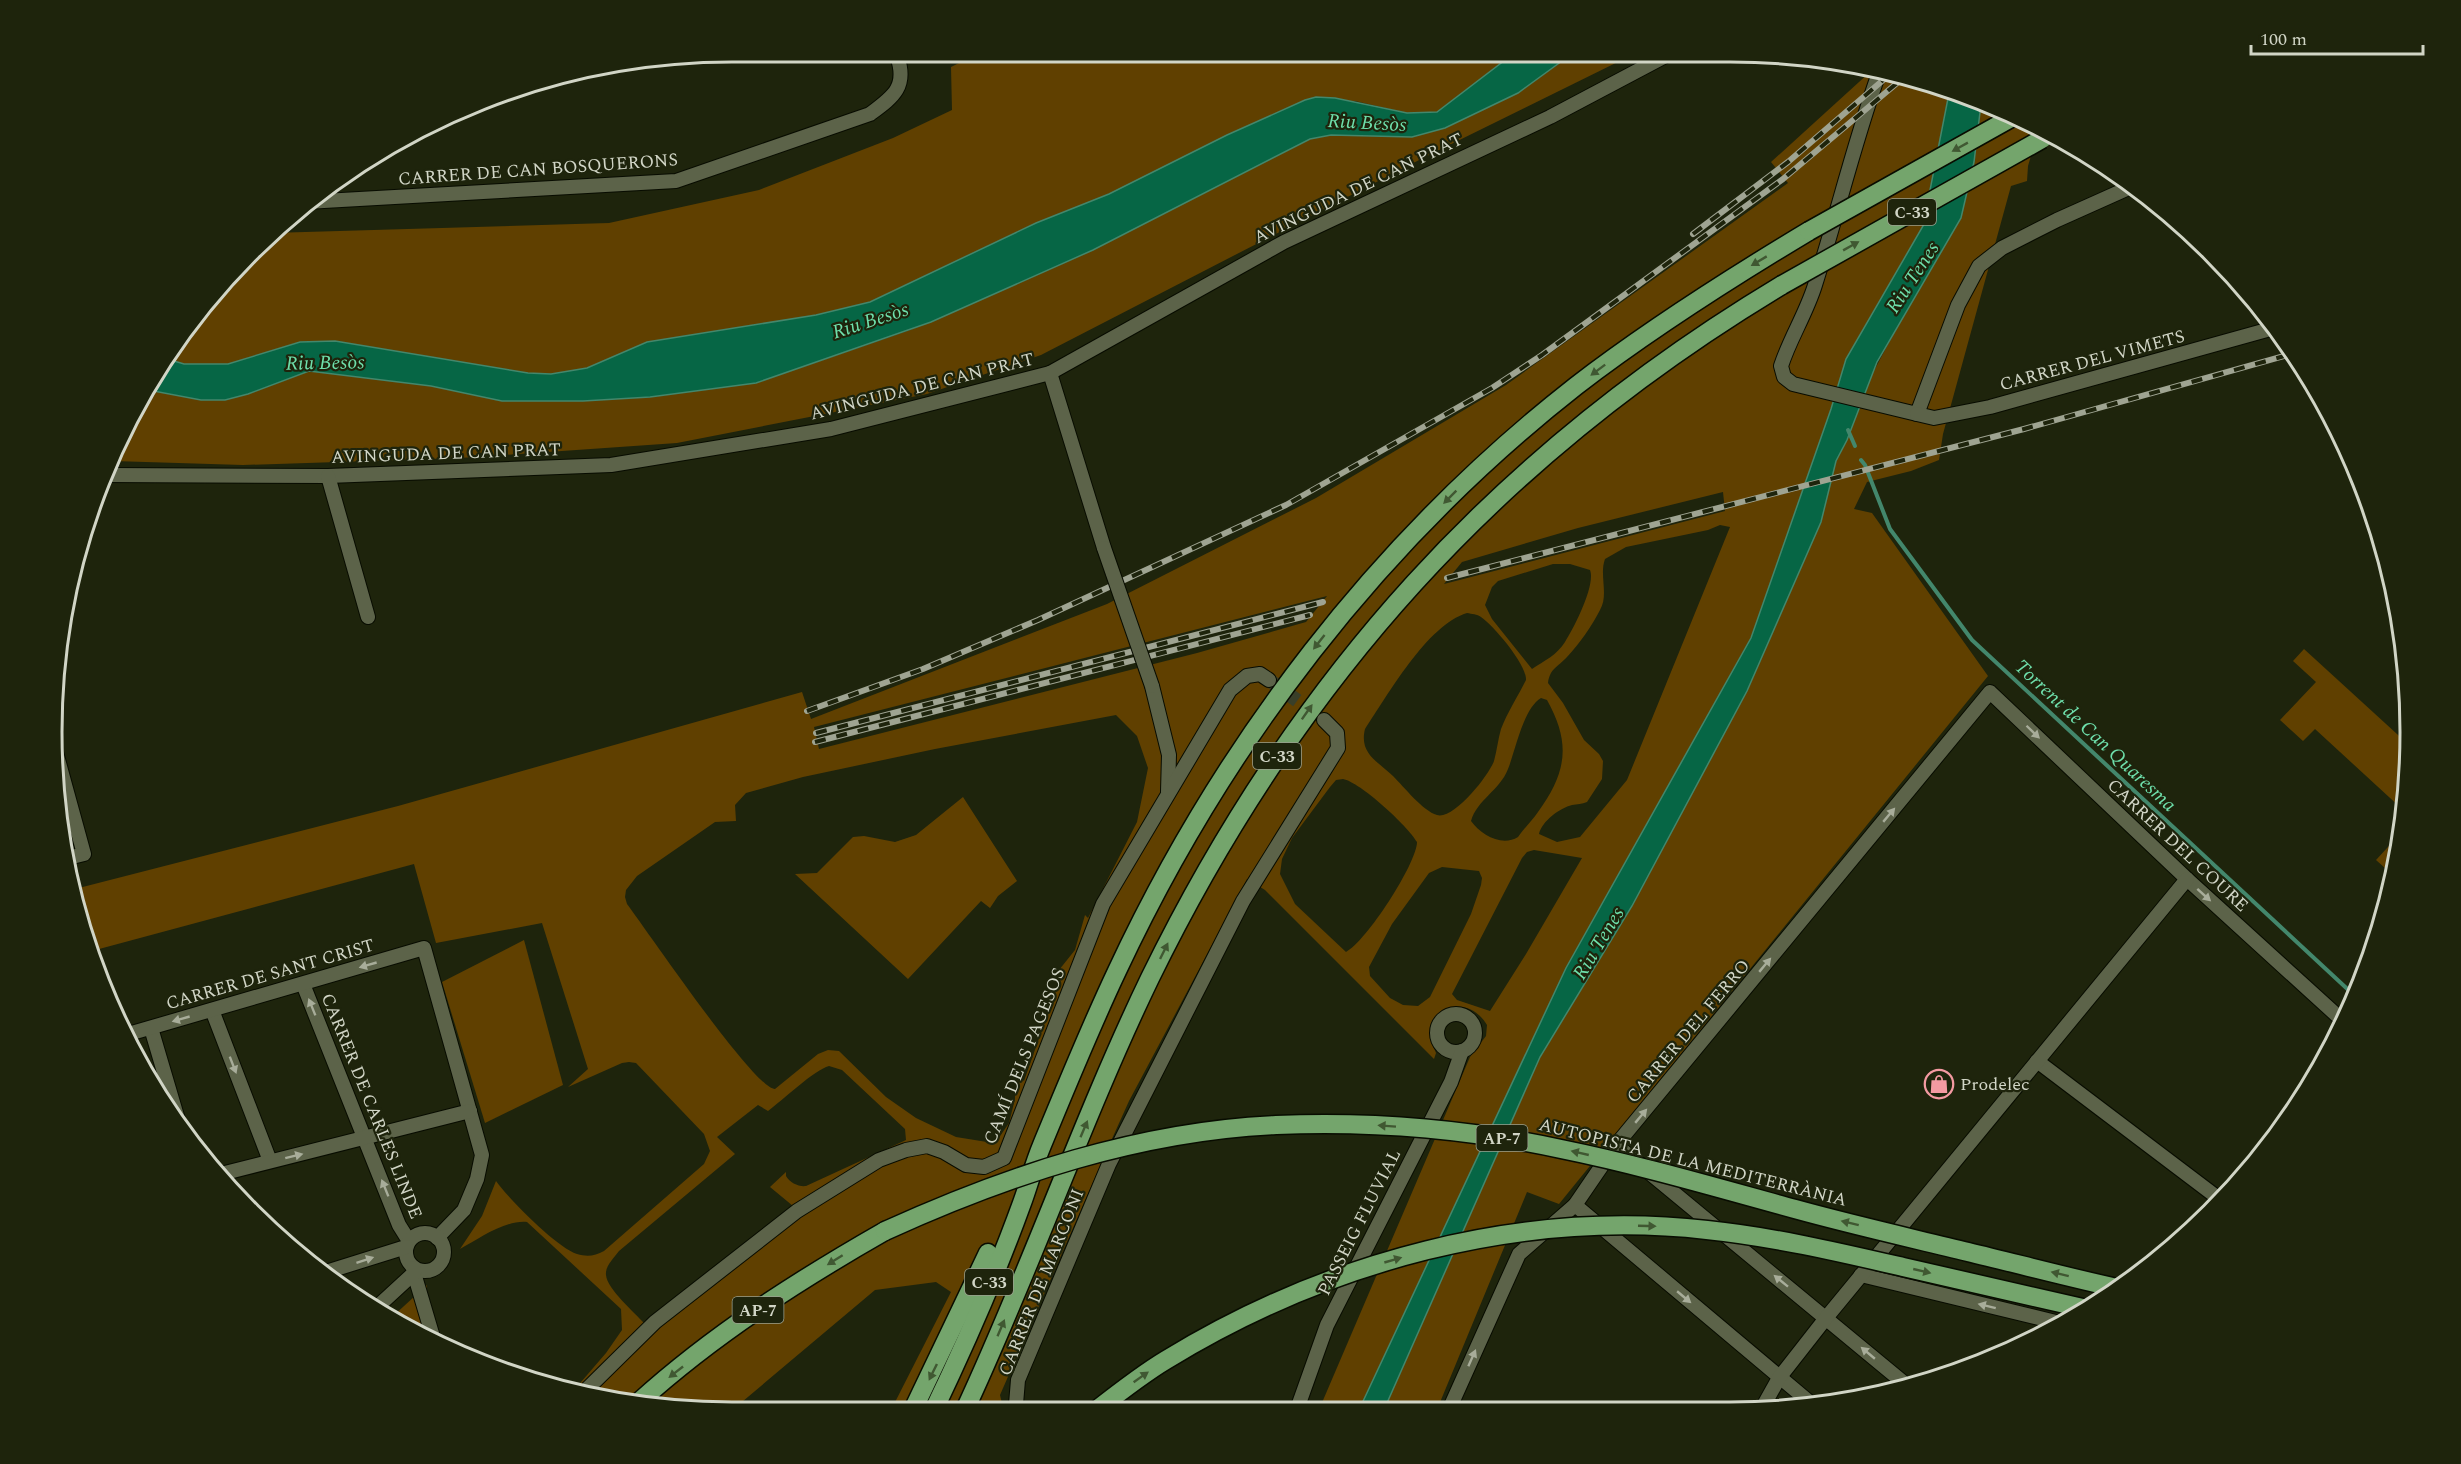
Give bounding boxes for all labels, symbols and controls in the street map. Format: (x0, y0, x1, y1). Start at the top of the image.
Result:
scale bar (2251, 18, 2424, 56)
text: 100 m (2260, 26, 2307, 53)
water label: Riu Besòs (1327, 106, 1407, 140)
street label: AVINGUDA DE CAN PRAT (1249, 126, 1468, 251)
one-way arrow (1952, 142, 1969, 152)
street label: CARRER DE CAN BOSQUERONS (397, 146, 679, 193)
road number: C-33 (1888, 199, 1936, 225)
water label: Riu Tenes (1878, 236, 1947, 319)
one-way arrow (1843, 241, 1860, 251)
one-way arrow (1750, 256, 1767, 266)
water label: Riu Besòs (828, 294, 912, 347)
street label: CARRER DEL VIMETS (1997, 323, 2188, 398)
street label: AVINGUDA DE CAN PRAT (807, 346, 1037, 427)
water label: Riu Besòs (285, 347, 365, 379)
one-way arrow (1590, 364, 1605, 376)
street label: AVINGUDA DE CAN PRAT (331, 436, 561, 471)
one-way arrow (1442, 490, 1457, 504)
one-way arrow (1313, 634, 1326, 650)
water label: Torrent de Can Quaresma (2007, 652, 2183, 819)
one-way arrow (1301, 705, 1313, 720)
one-way arrow (2025, 725, 2040, 739)
road number: C-33 (1253, 743, 1301, 769)
street label: CARRER DEL COURE (2101, 772, 2255, 918)
one-way arrow (1882, 807, 1895, 822)
one-way arrow (2197, 888, 2211, 902)
water label: Riu Tenes (1565, 901, 1632, 986)
street label: CARRER DE SANT CRIST (163, 932, 378, 1017)
one-way arrow (1158, 942, 1168, 960)
street label: CARRER DEL FERRO (1620, 953, 1757, 1109)
one-way arrow (1758, 958, 1771, 973)
one-way arrow (359, 961, 377, 970)
street label: CAMÍ DELS PAGESOS (977, 964, 1072, 1149)
street label: CARRER DE CARLES LINDE (314, 989, 429, 1223)
one-way arrow (307, 998, 316, 1016)
one-way arrow (172, 1015, 190, 1024)
one-way arrow (228, 1056, 238, 1074)
shop icon: Prodelec (1923, 1068, 1955, 1100)
place label: Prodelec (1960, 1071, 2030, 1098)
one-way arrow (1634, 1108, 1647, 1123)
street label: AUTOPISTA DE LA MEDITERRÀNIA (1536, 1111, 1850, 1214)
one-way arrow (1080, 1120, 1089, 1138)
one-way arrow (1378, 1121, 1397, 1130)
road number: AP-7 (1476, 1125, 1528, 1151)
street label: PASSEIG FLUVIAL (1311, 1144, 1408, 1300)
one-way arrow (1570, 1148, 1589, 1157)
one-way arrow (285, 1150, 303, 1160)
one-way arrow (379, 1179, 389, 1197)
street label: CARRER DE MARCONI (992, 1184, 1091, 1380)
one-way arrow (1841, 1217, 1859, 1227)
one-way arrow (1638, 1222, 1657, 1231)
one-way arrow (356, 1255, 374, 1264)
one-way arrow (827, 1255, 843, 1266)
one-way arrow (1384, 1255, 1402, 1264)
one-way arrow (1913, 1267, 1932, 1276)
road number: C-33 (965, 1269, 1013, 1295)
one-way arrow (2051, 1269, 2069, 1279)
one-way arrow (1773, 1274, 1789, 1287)
one-way arrow (1676, 1291, 1692, 1304)
road number: AP-7 (732, 1297, 783, 1323)
one-way arrow (1978, 1301, 1996, 1311)
one-way arrow (996, 1319, 1006, 1337)
one-way arrow (1860, 1346, 1876, 1359)
one-way arrow (1467, 1349, 1477, 1367)
one-way arrow (928, 1364, 937, 1381)
one-way arrow (668, 1366, 683, 1378)
one-way arrow (1132, 1371, 1148, 1383)

